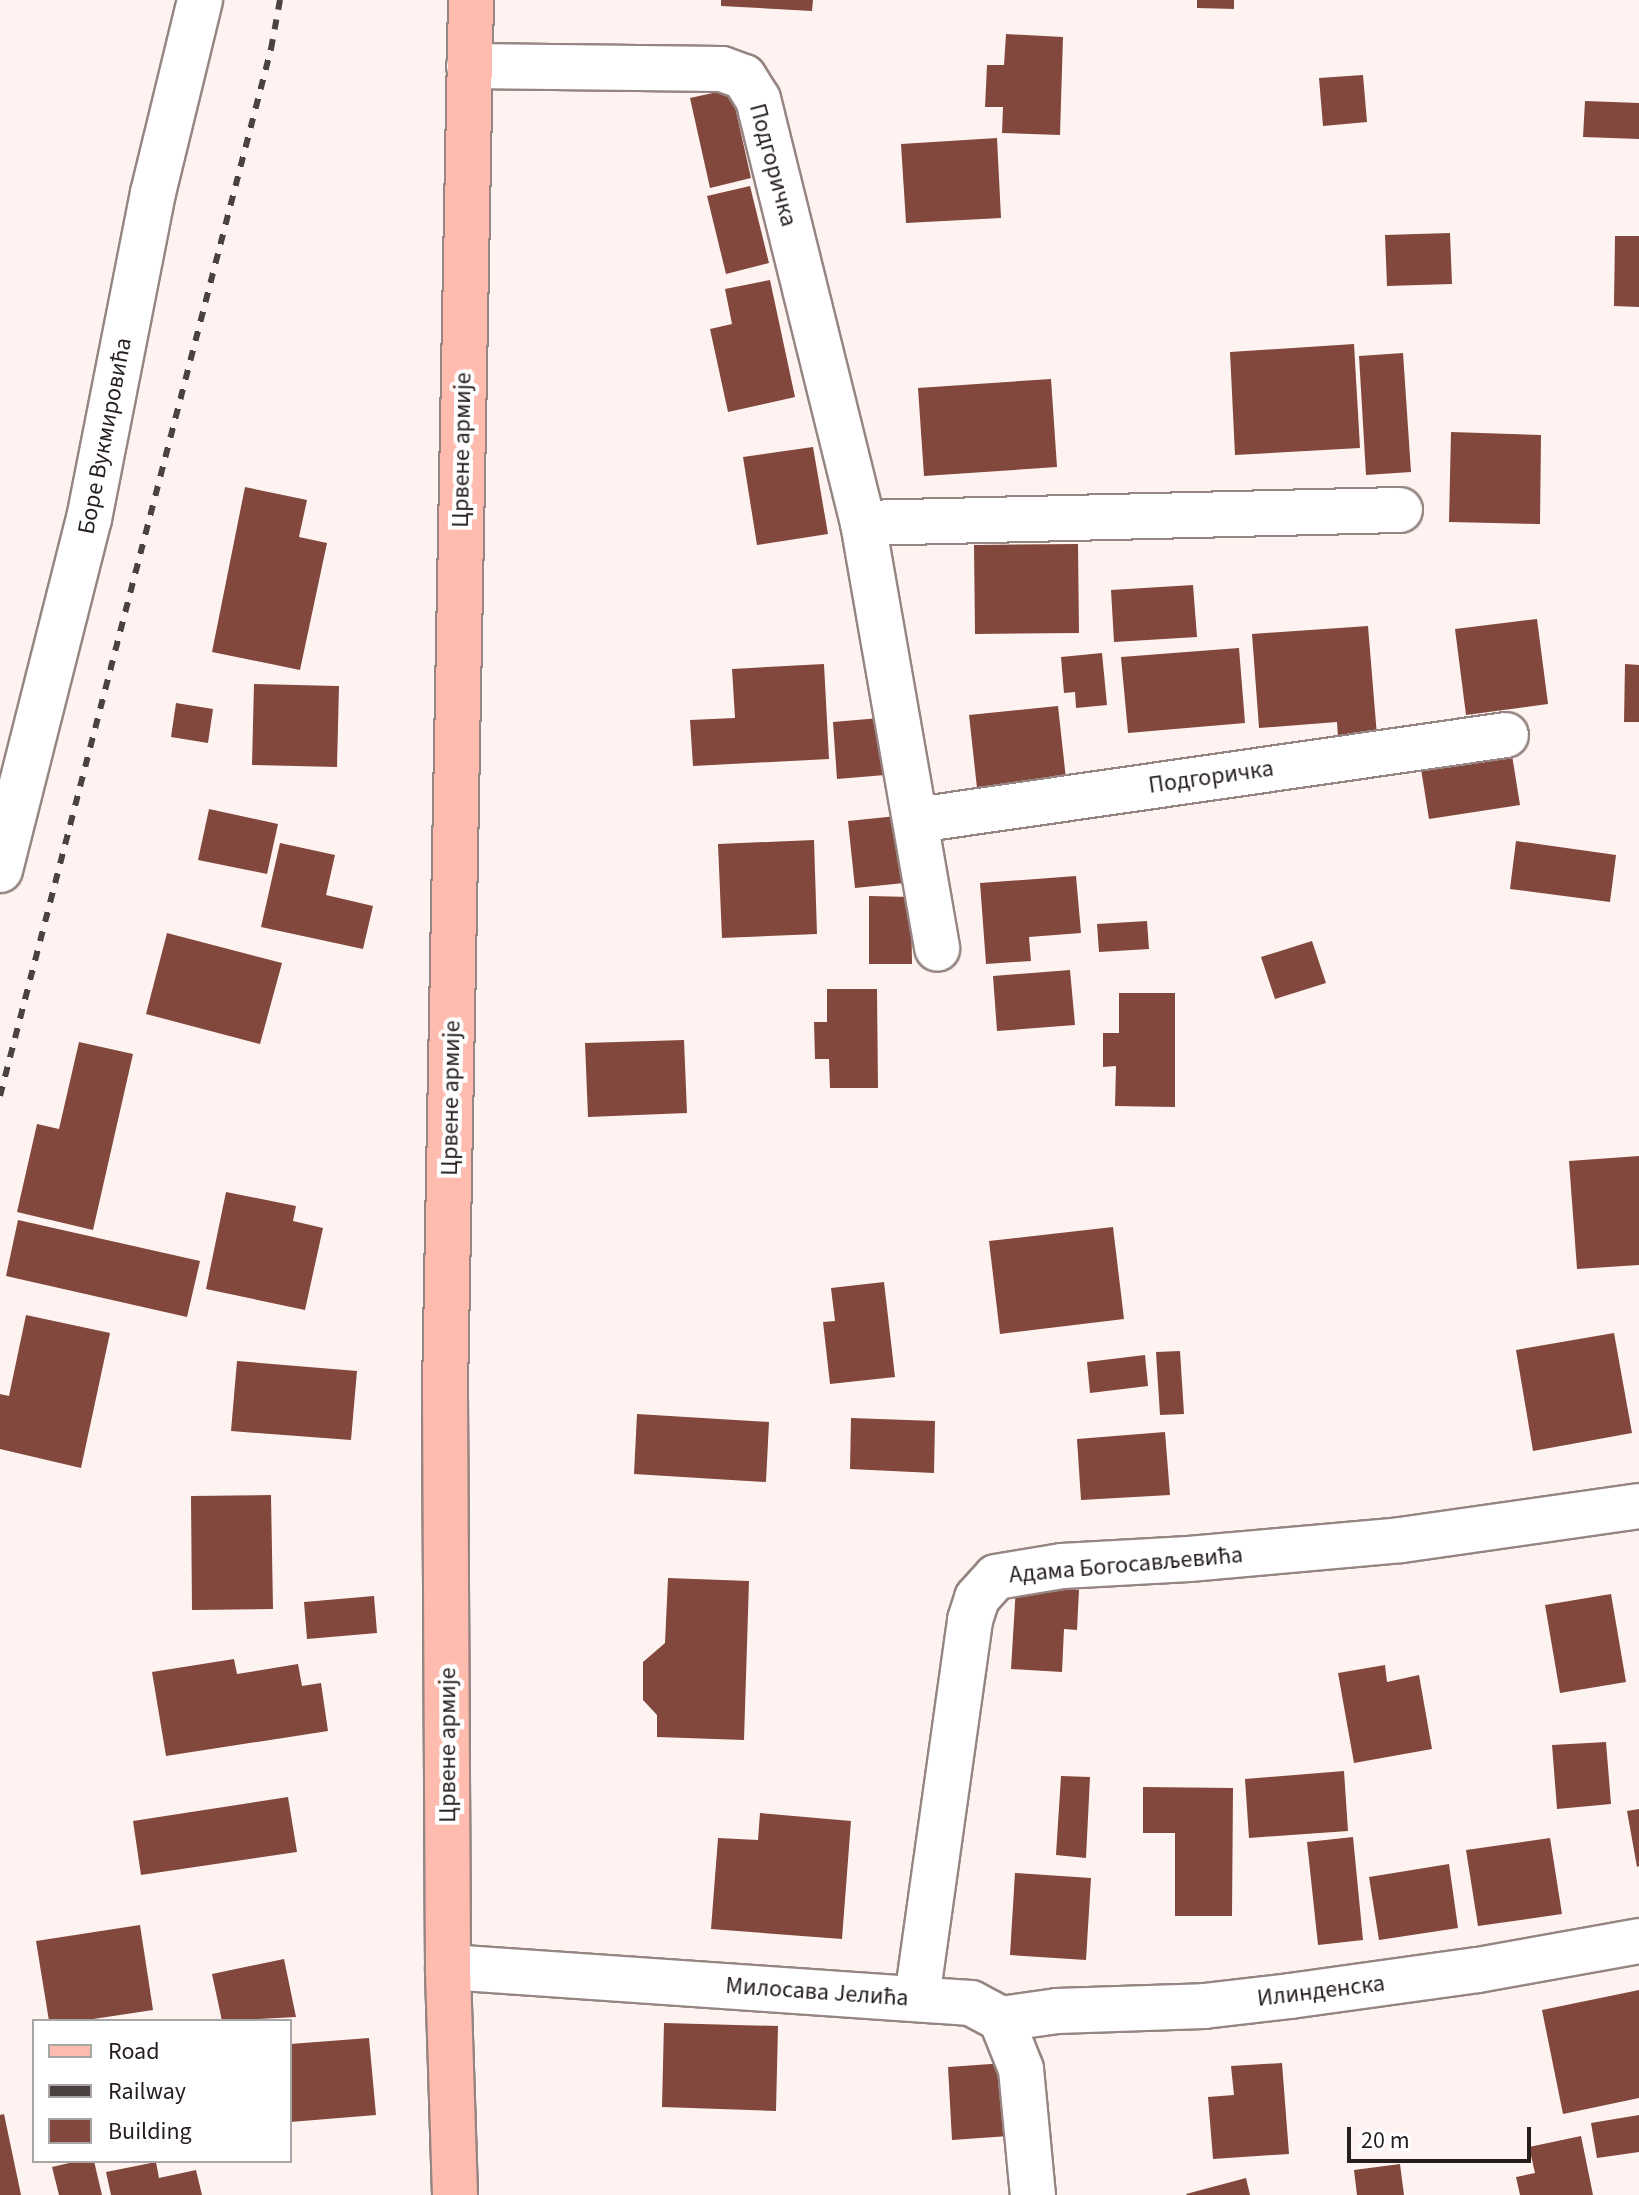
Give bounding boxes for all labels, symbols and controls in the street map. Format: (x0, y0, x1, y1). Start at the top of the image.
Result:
street label: Подгоричка (743, 100, 803, 230)
street label: Боре Вукмировића (72, 335, 138, 537)
street label: Црвене армије (446, 372, 478, 528)
street label: Подгоричка (1147, 754, 1275, 800)
street label: Црвене армије (435, 1020, 467, 1176)
street label: Адама Богосављевића (1008, 1540, 1244, 1590)
street label: Црвене армије (434, 1667, 462, 1823)
street label: Илинденска (1255, 1969, 1387, 2013)
street label: Милосава Јелића (725, 1971, 909, 2013)
legend (32, 2019, 292, 2163)
text: Road (108, 2034, 160, 2069)
text: Railway (108, 2074, 186, 2109)
scale bar (1351, 2111, 1535, 2161)
text: Building (108, 2114, 192, 2149)
text: 20 m (1361, 2123, 1410, 2158)

